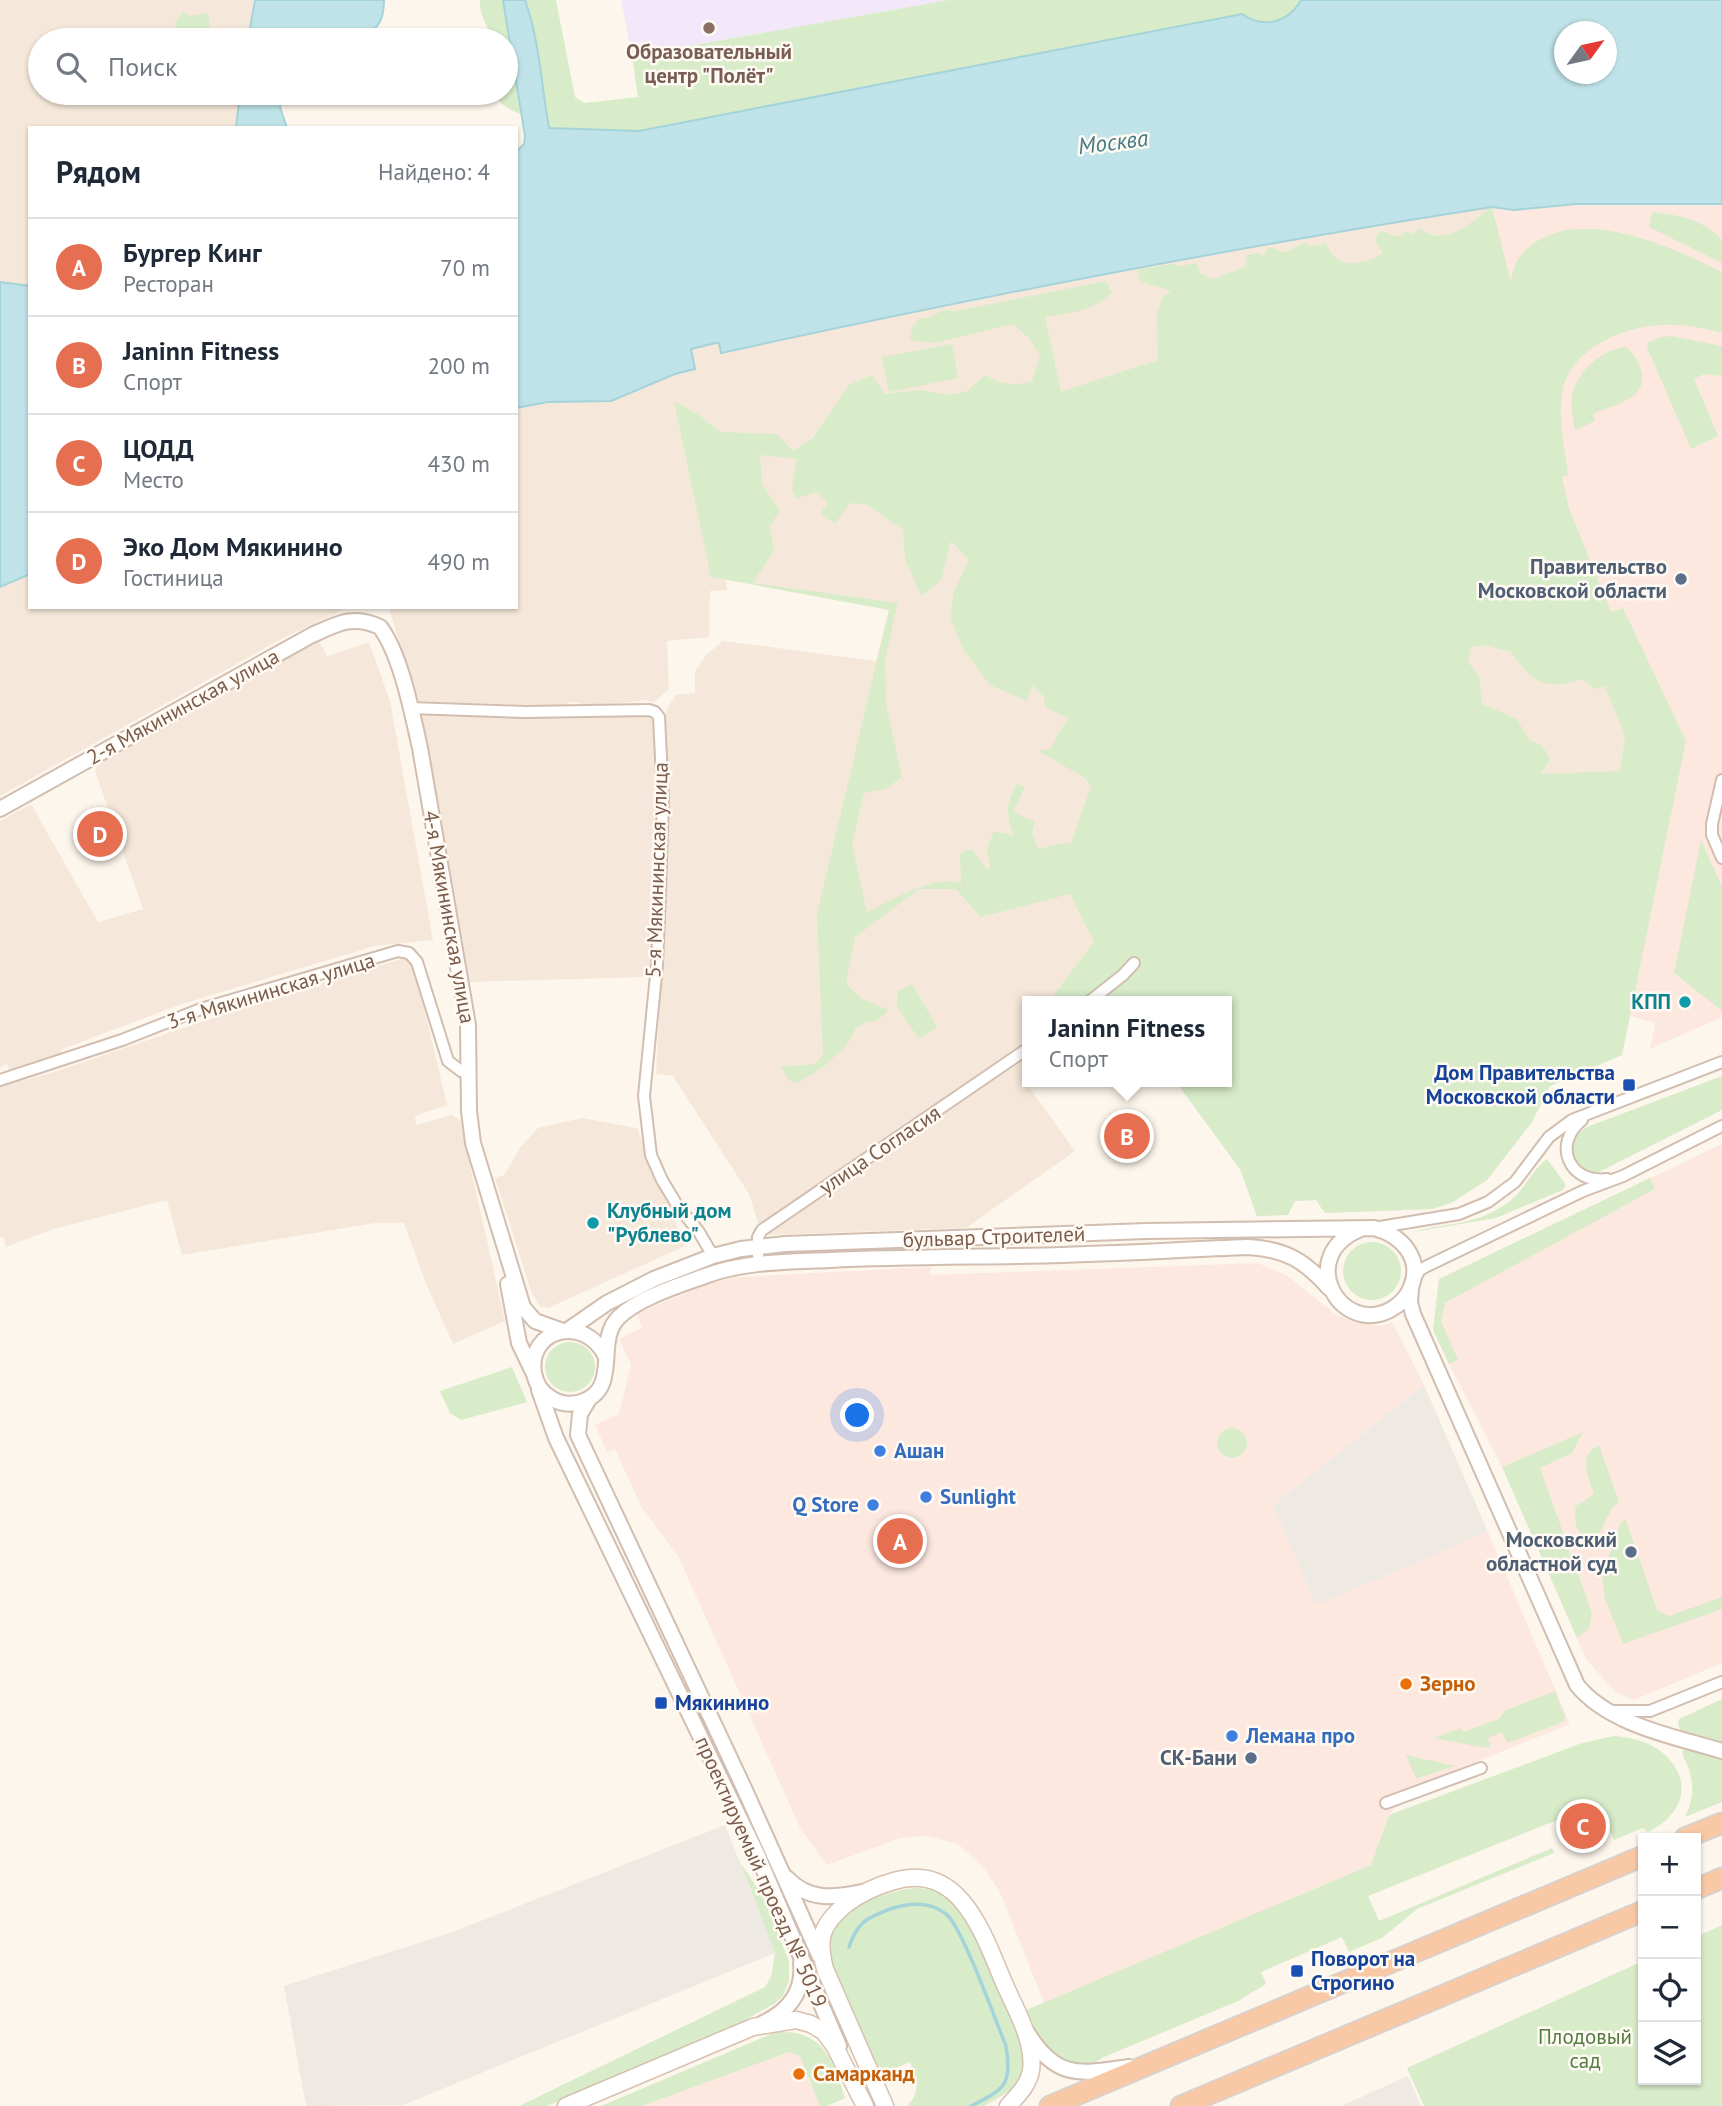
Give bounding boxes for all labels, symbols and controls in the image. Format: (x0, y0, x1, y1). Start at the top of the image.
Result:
marker: Образовательный центр "Полёт" (701, 20, 717, 36)
north arrow (1554, 21, 1617, 84)
search box (28, 28, 518, 105)
place label: Образовательный центр "Полёт" (626, 38, 792, 89)
icon: search (52, 48, 90, 86)
text: Поиск (108, 50, 177, 83)
water label: Москва (1076, 123, 1150, 160)
text: Рядом (56, 152, 141, 191)
text: Найдено: 4 (378, 157, 490, 186)
text: Бургер Кинг (123, 236, 262, 269)
text: A (72, 253, 86, 282)
text: 70 m (440, 253, 490, 282)
text: Ресторан (123, 269, 214, 298)
text: Janinn Fitness (123, 334, 279, 367)
text: B (72, 351, 86, 380)
text: 200 m (428, 351, 490, 380)
text: Спорт (123, 367, 182, 396)
text: ЦОДД (123, 432, 194, 465)
text: C (73, 449, 85, 478)
text: 430 m (428, 449, 490, 478)
text: Место (123, 465, 184, 494)
text: Эко Дом Мякинино (123, 530, 343, 563)
text: D (72, 547, 86, 576)
text: 490 m (428, 547, 490, 576)
place label: Правительство Московской области (1478, 553, 1667, 604)
text: Гостиница (123, 563, 224, 592)
marker: Правительство Московской области (1673, 571, 1689, 587)
street label: 2-я Мякининская улица (82, 642, 284, 771)
street label: 5-я Мякининская улица (639, 762, 674, 978)
pin: D (77, 808, 123, 860)
street label: 4-я Мякининская улица (417, 808, 482, 1026)
street label: 3-я Мякининская улица (164, 946, 378, 1035)
place label: КПП (1631, 988, 1671, 1015)
marker: КПП (1677, 994, 1693, 1010)
popup (1022, 996, 1232, 1087)
text: Janinn Fitness (1049, 1011, 1205, 1044)
text: Спорт (1049, 1044, 1108, 1073)
place label: Дом Правительства Московской области (1426, 1059, 1615, 1110)
marker: Дом Правительства Московской области (1621, 1077, 1637, 1093)
street label: улица Согласия (814, 1099, 946, 1200)
pin: B (1104, 1110, 1150, 1162)
place label: Клубный дом "Рублево" (607, 1197, 731, 1248)
marker: Клубный дом "Рублево" (585, 1215, 601, 1231)
street label: бульвар Строителей (902, 1220, 1086, 1253)
your location (840, 1398, 874, 1432)
place label: Ашан (894, 1437, 944, 1464)
marker: Ашан (872, 1443, 888, 1459)
place label: Sunlight (940, 1483, 1016, 1510)
marker: Sunlight (918, 1489, 934, 1505)
place label: Q Store (792, 1491, 859, 1518)
marker: Q Store (865, 1497, 881, 1513)
pin: A (877, 1515, 923, 1567)
place label: Московский областной суд (1486, 1526, 1617, 1577)
marker: Московский областной суд (1623, 1544, 1639, 1560)
place label: Зерно (1420, 1670, 1476, 1697)
marker: Зерно (1398, 1676, 1414, 1692)
place label: Мякинино (675, 1689, 769, 1716)
marker: Мякинино (653, 1695, 669, 1711)
place label: Лемана про (1245, 1722, 1355, 1749)
marker: Лемана про (1224, 1728, 1240, 1744)
street label: проектируемый проезд № 5019 (689, 1732, 834, 2012)
place label: СК-Бани (1160, 1744, 1237, 1771)
marker: СК-Бани (1243, 1750, 1259, 1766)
pin: C (1560, 1800, 1606, 1852)
map controls (1638, 1833, 1701, 2085)
button: + (1638, 1833, 1701, 1896)
button: − (1638, 1896, 1701, 1959)
place label: Поворот на Строгино (1311, 1945, 1415, 1996)
button: locate (1638, 1959, 1701, 2022)
marker: Поворот на Строгино (1289, 1963, 1305, 1979)
button: layers (1638, 2022, 1701, 2085)
park label: Плодовый сад (1538, 2023, 1632, 2074)
place label: Самарканд (813, 2060, 915, 2087)
marker: Самарканд (791, 2066, 807, 2082)

